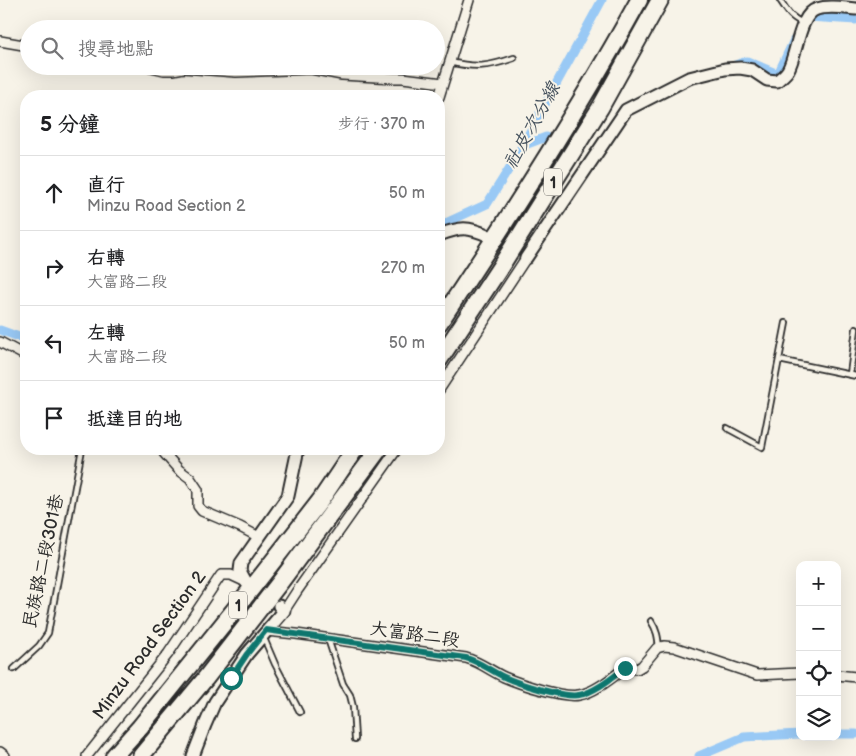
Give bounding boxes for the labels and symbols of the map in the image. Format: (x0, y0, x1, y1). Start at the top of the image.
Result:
water label: 社皮次分線 (499, 78, 566, 173)
road number: 1 (544, 168, 562, 196)
street label: 民族路二段301巷 (19, 492, 68, 630)
street label: Minzu Road Section 2 (89, 567, 210, 724)
road number: 1 (229, 592, 247, 618)
street label: 大富路二段 (369, 618, 461, 651)
route end (614, 657, 637, 680)
route start (220, 667, 243, 690)

